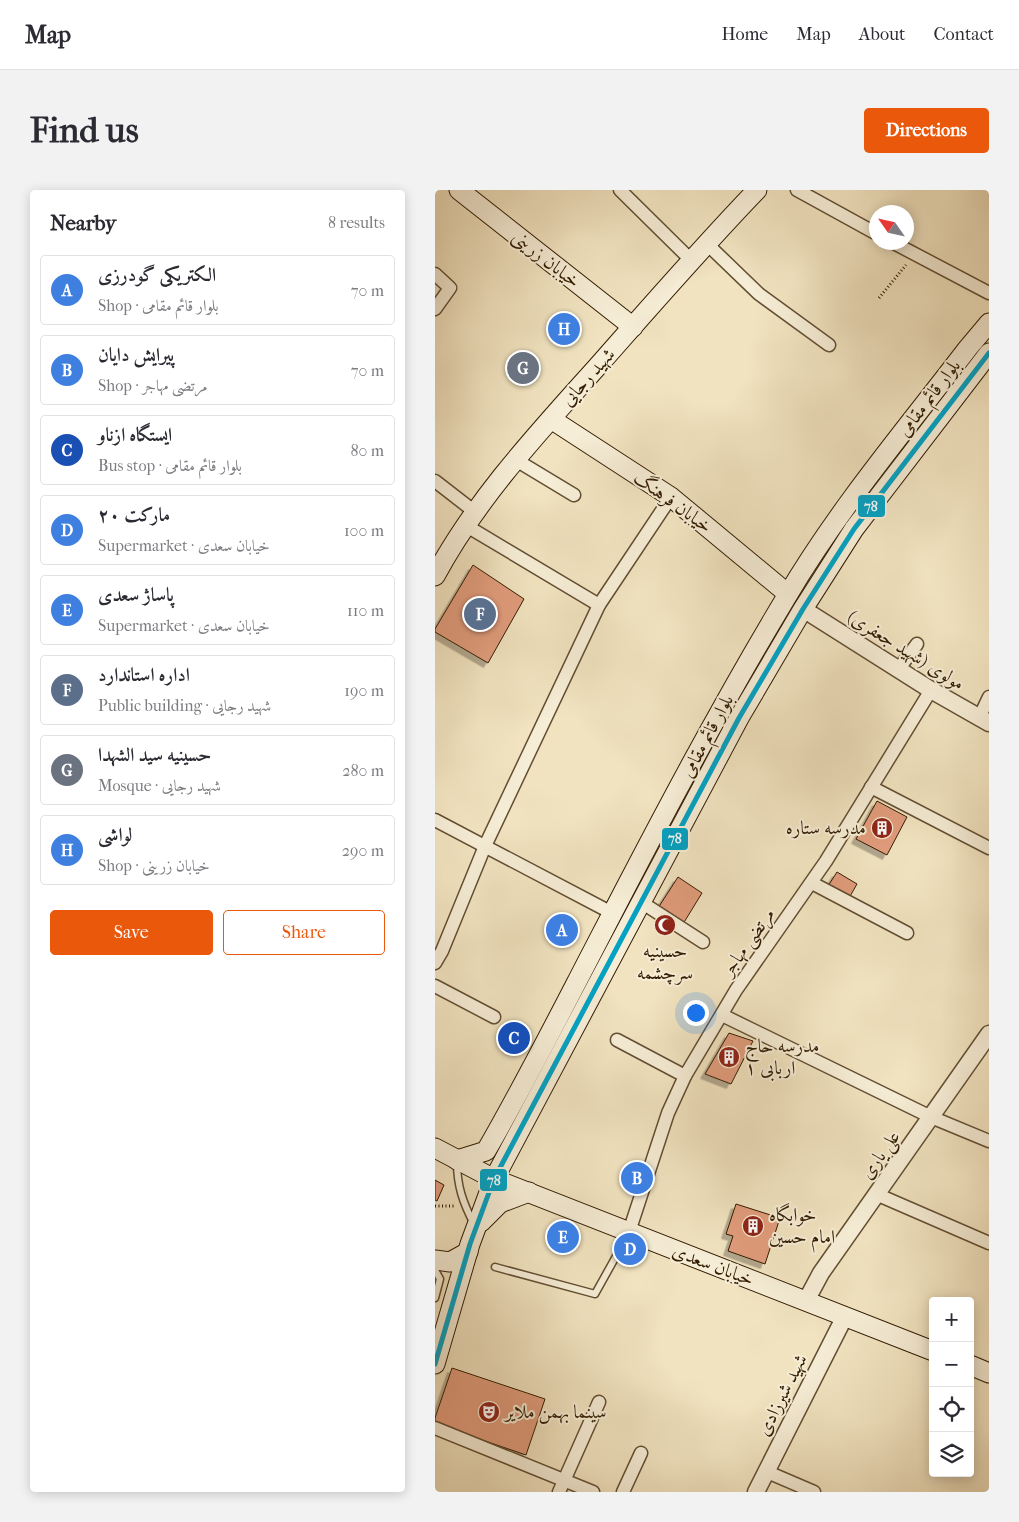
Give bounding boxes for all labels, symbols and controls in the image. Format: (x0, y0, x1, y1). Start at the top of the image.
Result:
text: Map (25, 21, 71, 49)
text: Home (721, 24, 768, 45)
text: Map (796, 24, 831, 45)
text: About (859, 24, 905, 45)
text: Contact (933, 24, 994, 45)
button: Directions (864, 108, 989, 153)
text: Find us (30, 110, 139, 151)
north arrow (869, 205, 914, 250)
text: Nearby (50, 211, 116, 235)
text: 8 results (328, 213, 385, 232)
street label: خیابان زرینی (507, 226, 584, 293)
text: الکتریکی گودرزی (98, 264, 216, 286)
text: A (62, 281, 72, 300)
text: 70 m (351, 281, 384, 300)
text: Shop · بلوار قائم مقامی (98, 296, 219, 315)
pin: H (548, 310, 580, 348)
text: پیرایش دایان (98, 344, 174, 366)
street label: شهید رجایی (556, 344, 621, 412)
pin: G (507, 349, 539, 387)
street label: بلوار قائم مقامی (893, 355, 969, 444)
text: B (62, 361, 72, 380)
text: 70 m (351, 361, 384, 380)
text: Shop · مرتضی مهاجر (98, 376, 208, 395)
text: ایستگاه ازناو (98, 424, 172, 446)
text: C (62, 441, 72, 460)
text: 80 m (350, 441, 384, 460)
text: Bus stop · بلوار قائم مقامی (98, 456, 242, 475)
street label: خیابان فرهنگ (629, 465, 718, 539)
line badge: 78 (857, 494, 886, 518)
text: 78 (863, 498, 878, 515)
text: مارکت ۲۰ (98, 504, 170, 526)
text: D (61, 521, 73, 540)
text: 100 m (344, 521, 384, 540)
text: Supermarket · خیابان سعدی (98, 536, 270, 555)
text: پاساژ سعدی (98, 584, 174, 606)
pin: F (464, 595, 496, 633)
text: E (62, 601, 72, 620)
text: 110 m (347, 601, 384, 620)
street label: مولوی (شهید جعفری) (843, 605, 968, 696)
text: Supermarket · خیابان سعدی (98, 616, 270, 635)
text: اداره استاندارد (98, 664, 190, 686)
text: F (63, 681, 71, 700)
text: 190 m (344, 681, 384, 700)
street label: بلوار قائم مقامی (676, 691, 742, 784)
text: Public building · شهید رجایی (98, 696, 271, 715)
text: حسینیه سید الشهدا (98, 744, 211, 766)
text: G (61, 761, 73, 780)
text: 280 m (342, 761, 384, 780)
text: Mosque · شهید رجایی (98, 776, 221, 795)
building icon: مدرسه ستاره (870, 816, 894, 840)
place label: مدرسه ستاره (786, 817, 866, 839)
text: لواشی (98, 824, 132, 846)
line badge: 78 (661, 827, 689, 851)
text: 78 (667, 830, 682, 847)
text: H (61, 841, 73, 860)
text: 290 m (342, 841, 384, 860)
text: Shop · خیابان زرینی (98, 856, 210, 875)
street label: مرتضی مهاجر (716, 904, 781, 983)
button: Save (50, 910, 213, 955)
button: Share (223, 910, 385, 955)
pin: A (546, 911, 578, 949)
mosque icon: حسینیه سرچشمه (653, 913, 677, 937)
place label: حسینیه سرچشمه (637, 940, 693, 985)
your location (683, 1000, 709, 1026)
pin: C (498, 1019, 530, 1057)
place label: مدرسه حاج اربابی ۱ (745, 1035, 819, 1082)
building icon: مدرسه حاج اربابی ۱ (717, 1045, 741, 1069)
street label: علی یاری (855, 1127, 907, 1185)
pin: B (621, 1159, 653, 1197)
line badge: 78 (479, 1168, 508, 1192)
text: 78 (486, 1172, 501, 1189)
place label: خوابگاه امام حسین (769, 1202, 835, 1253)
building icon: خوابگاه امام حسین (741, 1214, 765, 1238)
pin: E (547, 1218, 579, 1256)
pin: D (614, 1230, 646, 1268)
street label: خیابان سعدی (669, 1239, 757, 1291)
map controls (929, 1297, 974, 1477)
button: + (929, 1297, 974, 1342)
button: − (929, 1342, 974, 1387)
street label: شهید شیرزادی (752, 1350, 813, 1440)
button: locate (929, 1387, 974, 1432)
theatre icon: سینما بهمن ملایر (477, 1400, 501, 1424)
place label: سینما بهمن ملایر (503, 1401, 606, 1425)
button: layers (929, 1432, 974, 1477)

